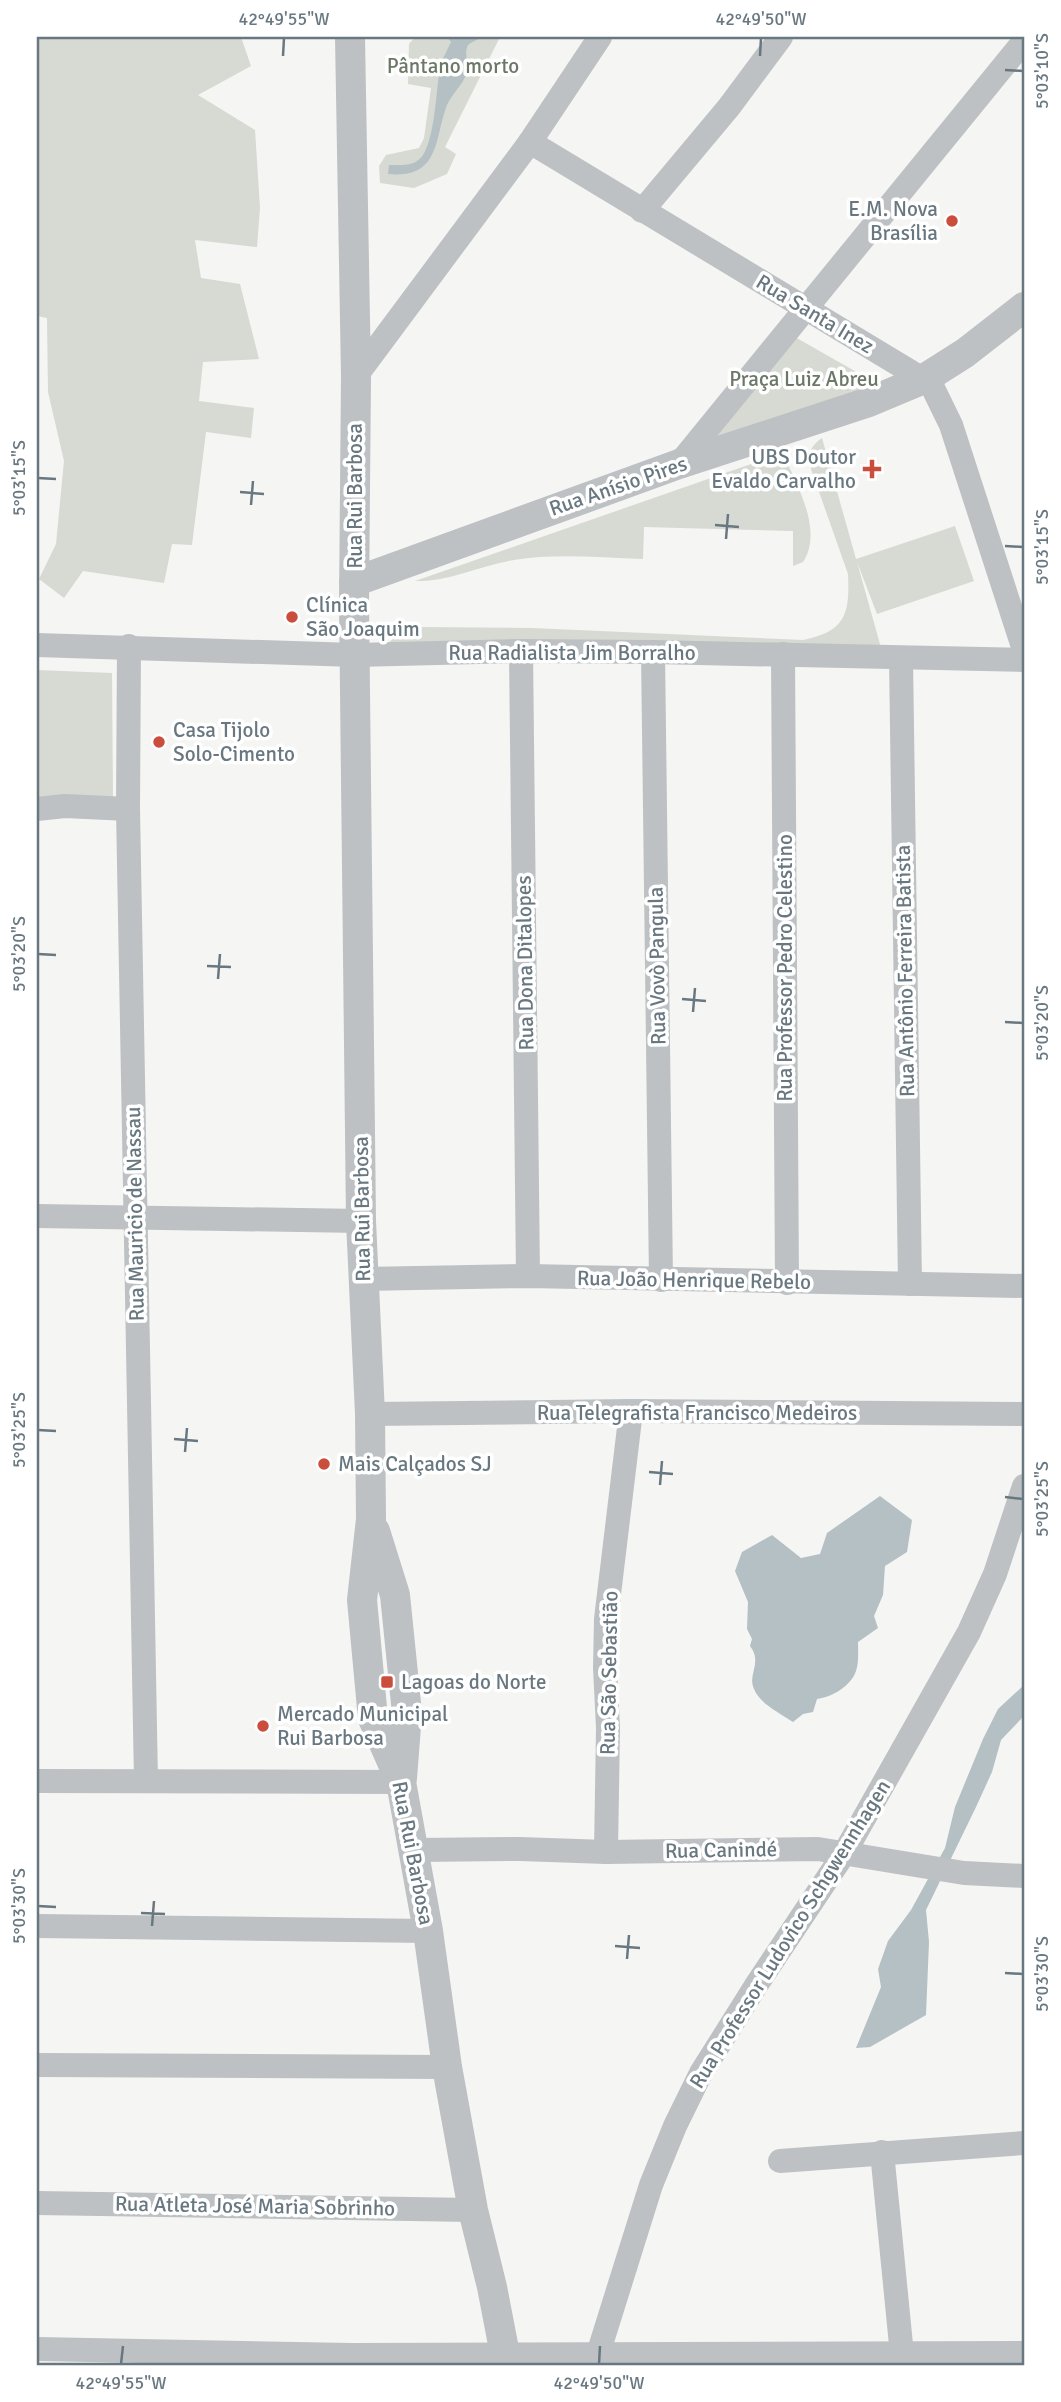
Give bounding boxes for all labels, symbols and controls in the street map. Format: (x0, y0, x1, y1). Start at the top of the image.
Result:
text: 42°49'55"W (239, 8, 329, 30)
text: 42°49'50"W (716, 8, 806, 30)
text: 5°03'10"S (1031, 33, 1053, 109)
park label: Pântano morto (387, 53, 519, 79)
place label: E.M. Nova Brasília (848, 196, 938, 246)
marker: E.M. Nova Brasília (944, 213, 960, 229)
street label: Rua Santa Inez (751, 269, 879, 359)
park label: Praça Luiz Abreu (729, 366, 879, 392)
street label: Rua Rui Barbosa (342, 423, 368, 569)
text: 5°03'15"S (8, 440, 30, 516)
place label: UBS Doutor Evaldo Carvalho (711, 444, 856, 494)
street label: Rua Anísio Pires (546, 450, 690, 522)
marker: UBS Doutor Evaldo Carvalho (862, 459, 882, 479)
text: 5°03'15"S (1031, 509, 1053, 585)
place label: Clínica São Joaquim (306, 592, 420, 642)
marker: Clínica São Joaquim (284, 609, 300, 625)
street label: Rua Radialista Jim Borralho (448, 640, 696, 666)
place label: Casa Tijolo Solo-Cimento (173, 717, 295, 767)
marker: Casa Tijolo Solo-Cimento (151, 734, 167, 750)
street label: Rua Professor Pedro Celestino (772, 834, 798, 1102)
street label: Rua Antônio Ferreira Batista (890, 845, 920, 1097)
street label: Rua Dona Ditalopes (510, 875, 540, 1051)
street label: Rua Vovò Pangula (643, 887, 671, 1045)
text: 5°03'20"S (8, 916, 30, 992)
text: 5°03'20"S (1031, 985, 1053, 1061)
street label: Rua Mauricio de Nassau (120, 1106, 150, 1322)
street label: Rua Rui Barbosa (348, 1136, 376, 1282)
street label: Rua João Henrique Rebelo (577, 1265, 811, 1295)
text: 5°03'25"S (8, 1392, 30, 1468)
street label: Rua Telegrafista Francisco Medeiros (537, 1400, 857, 1426)
place label: Mais Calçados SJ (338, 1451, 492, 1477)
marker: Mais Calçados SJ (316, 1456, 332, 1472)
text: 5°03'25"S (1031, 1461, 1053, 1537)
street label: Rua São Sebastião (595, 1591, 623, 1755)
place label: Lagoas do Norte (401, 1669, 546, 1695)
marker: Lagoas do Norte (379, 1674, 395, 1690)
place label: Mercado Municipal Rui Barbosa (277, 1701, 448, 1751)
marker: Mercado Municipal Rui Barbosa (255, 1718, 271, 1734)
street label: Rua Professor Ludovico Schgwennhagen (684, 1775, 896, 2093)
street label: Rua Rui Barbosa (386, 1779, 440, 1927)
street label: Rua Canindé (665, 1836, 777, 1864)
text: 5°03'30"S (8, 1868, 30, 1944)
text: 5°03'30"S (1031, 1936, 1053, 2012)
street label: Rua Atleta José Maria Sobrinho (115, 2191, 395, 2221)
text: 42°49'55"W (76, 2372, 166, 2394)
text: 42°49'50"W (554, 2372, 644, 2394)

